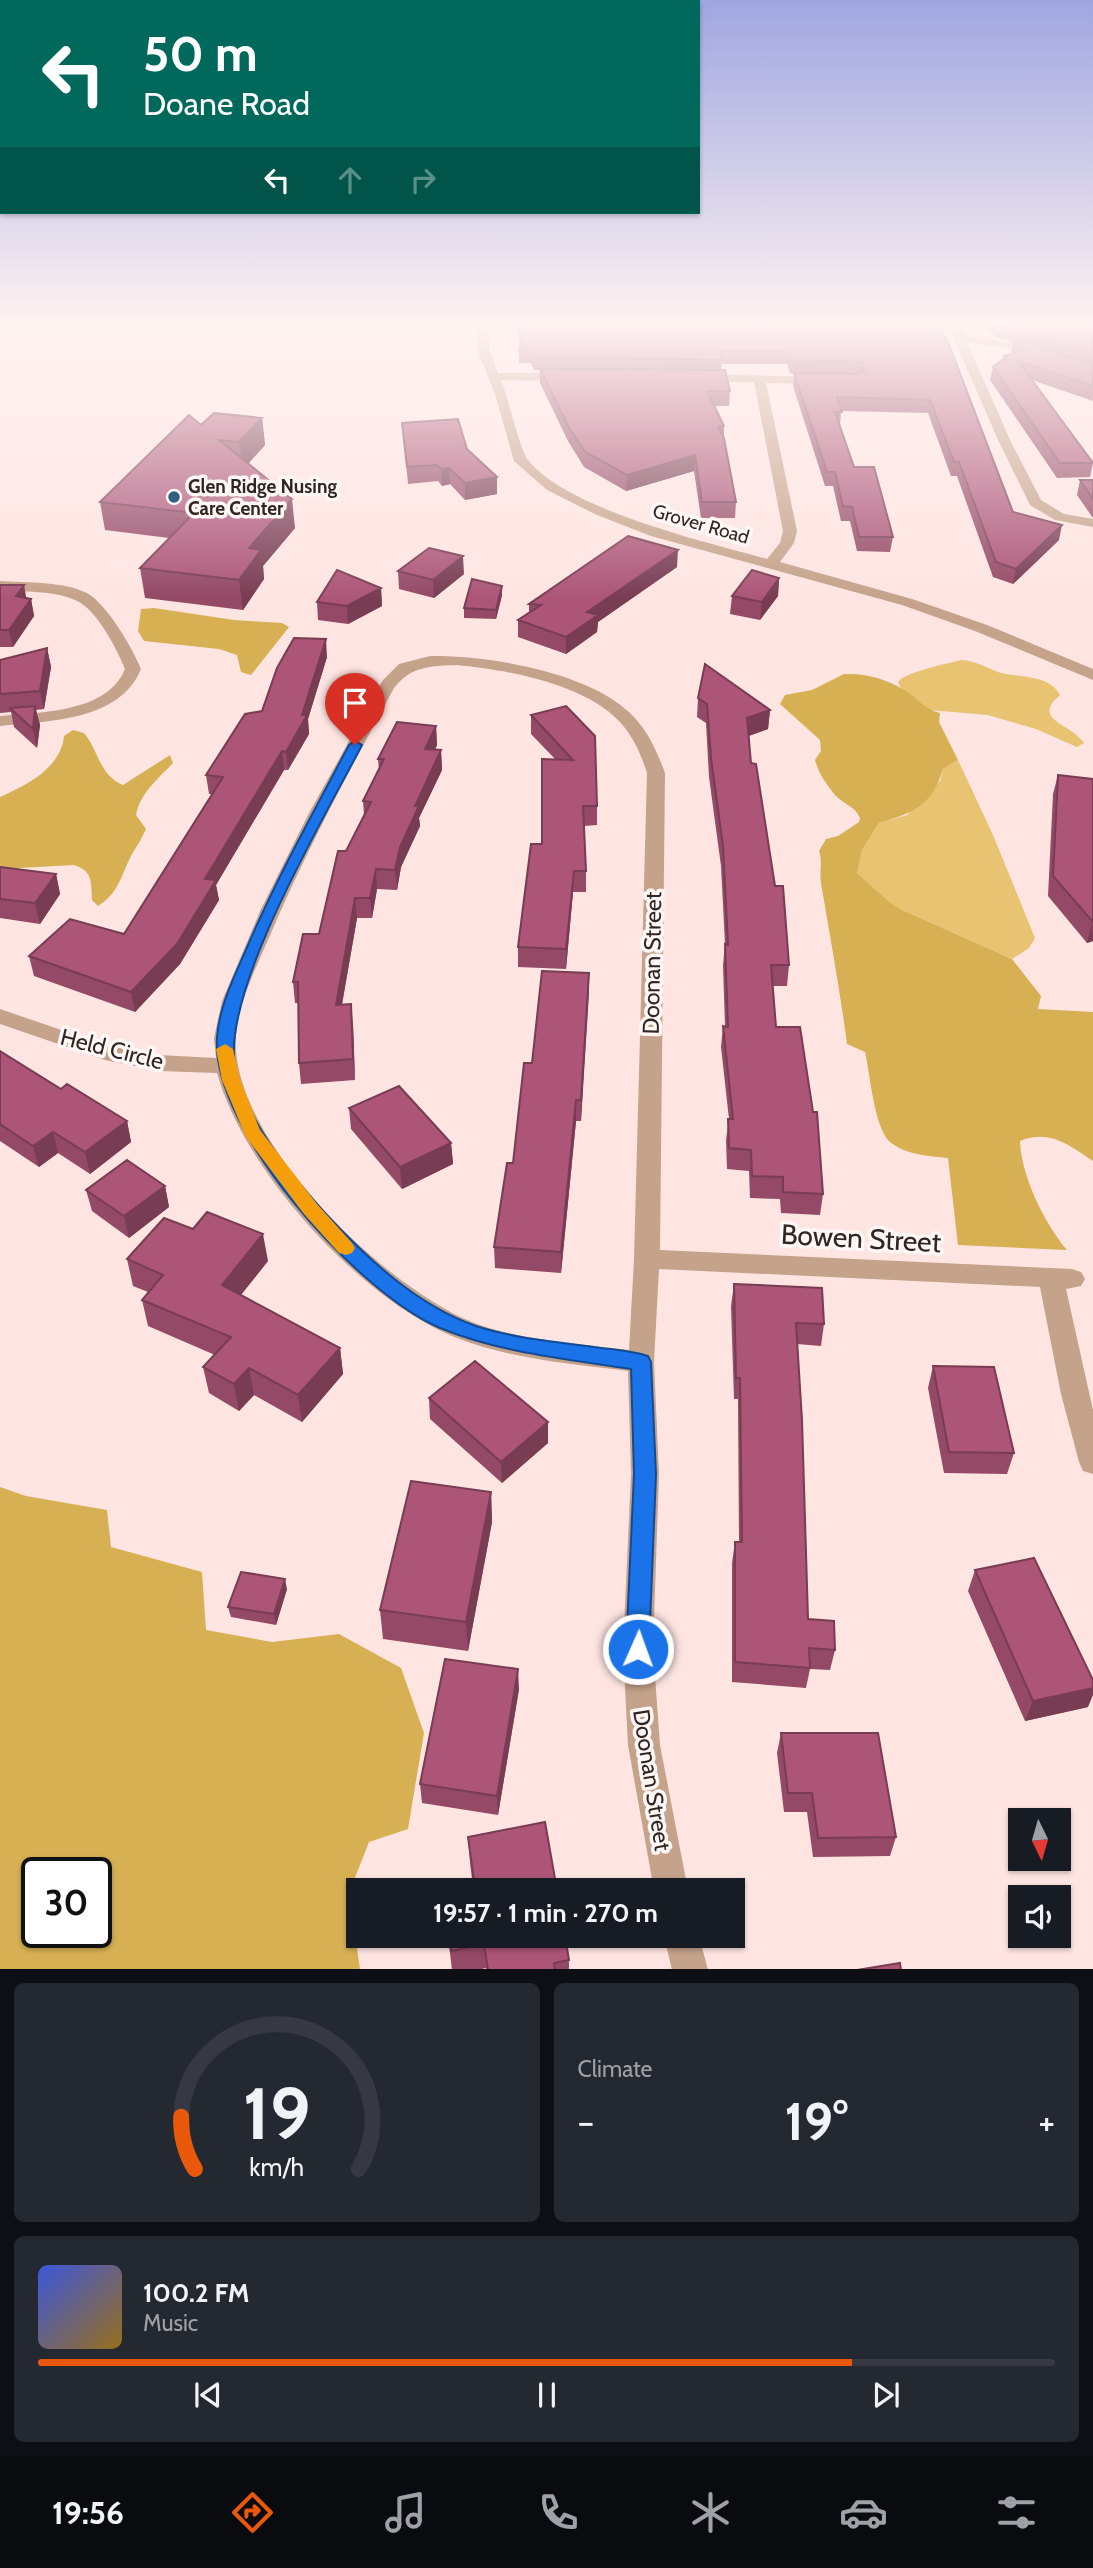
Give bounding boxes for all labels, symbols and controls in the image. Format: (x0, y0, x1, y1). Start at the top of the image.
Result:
text: 50 m (143, 24, 258, 83)
icon: left (28, 28, 119, 119)
text: Doane Road (143, 84, 310, 123)
icon: left (258, 161, 296, 199)
icon: ahead (331, 161, 369, 199)
icon: right (404, 161, 442, 199)
place label: Glen Ridge Nusing Care Center (188, 475, 337, 520)
marker: Glen Ridge Nusing Care Center (166, 489, 182, 505)
street label: Grover Road (650, 499, 752, 549)
pin (325, 673, 385, 745)
icon: arrive (336, 684, 374, 722)
street label: Doonan Street (637, 891, 667, 1035)
street label: Held Circle (58, 1023, 167, 1075)
street label: Bowen Street (780, 1217, 942, 1259)
position arrow (601, 1612, 675, 1686)
street label: Doonan Street (627, 1707, 677, 1853)
north arrow (1008, 1808, 1071, 1871)
map controls (1008, 1808, 1071, 1948)
speed limit sign: 30 (21, 1857, 112, 1948)
button: sound (1008, 1885, 1071, 1948)
text: 19:57 · 1 min · 270 m (433, 1897, 658, 1929)
text: Climate (578, 2055, 652, 2083)
text: 19 (243, 2069, 311, 2157)
text: 19° (785, 2090, 848, 2153)
text: − (578, 2098, 594, 2145)
text: + (1038, 2098, 1055, 2145)
text: km/h (249, 2151, 304, 2181)
text: 100.2 FM (143, 2277, 249, 2309)
text: Music (143, 2309, 198, 2337)
icon: previous (189, 2376, 227, 2414)
icon: pause (528, 2376, 566, 2414)
icon: next (867, 2376, 905, 2414)
icon: directions (228, 2488, 277, 2537)
icon: music (381, 2488, 430, 2537)
icon: phone (534, 2488, 583, 2537)
icon: climate (686, 2488, 735, 2537)
icon: car (839, 2488, 888, 2537)
icon: filters (992, 2488, 1041, 2537)
text: 19:56 (52, 2493, 124, 2532)

